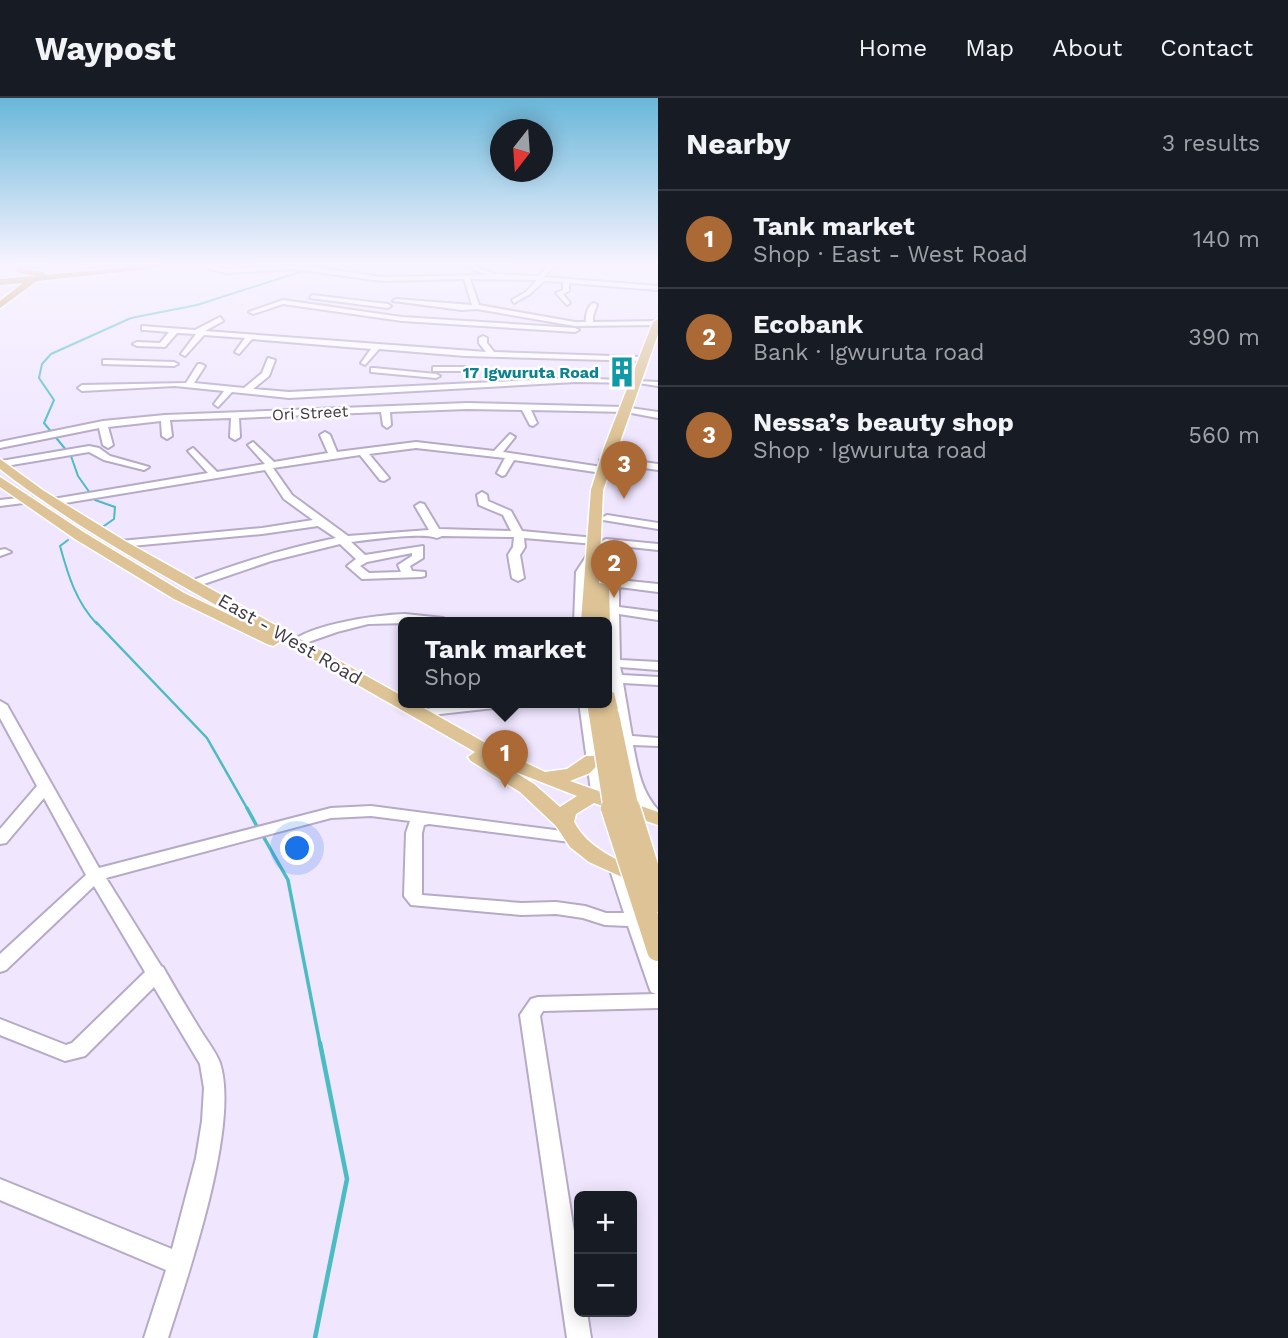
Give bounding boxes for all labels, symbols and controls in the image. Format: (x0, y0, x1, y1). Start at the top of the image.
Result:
text: Waypost (35, 29, 176, 68)
text: Home (859, 34, 927, 62)
text: Map (965, 34, 1014, 62)
text: About (1052, 34, 1122, 62)
text: Contact (1160, 34, 1253, 62)
north arrow (490, 119, 553, 182)
text: Nearby (686, 126, 791, 161)
text: 3 results (1162, 130, 1260, 157)
text: Tank market (753, 211, 915, 241)
text: 1 (704, 226, 714, 253)
text: 140 m (1193, 226, 1260, 253)
text: Shop · East - West Road (753, 241, 1028, 268)
text: Ecobank (753, 309, 863, 339)
text: 2 (702, 324, 716, 351)
text: 390 m (1188, 324, 1260, 351)
text: Bank · Igwuruta road (753, 339, 984, 366)
building icon: 17 Igwuruta Road (605, 355, 639, 389)
place label: 17 Igwuruta Road (463, 363, 599, 382)
street label: Ori Street (271, 402, 349, 424)
text: Nessa’s beauty shop (753, 407, 1014, 437)
text: 3 (702, 422, 716, 449)
text: 560 m (1189, 422, 1260, 449)
text: Shop · Igwuruta road (753, 437, 987, 464)
pin: 3 (601, 441, 647, 499)
pin: 2 (591, 540, 637, 598)
street label: East - West Road (214, 588, 366, 690)
popup (398, 617, 612, 708)
text: Tank market (424, 634, 586, 664)
text: Shop (424, 664, 481, 691)
pin: 1 (482, 730, 528, 788)
your location (280, 831, 314, 865)
map controls (574, 1191, 637, 1317)
button: + (574, 1191, 637, 1254)
button: − (574, 1254, 637, 1317)

